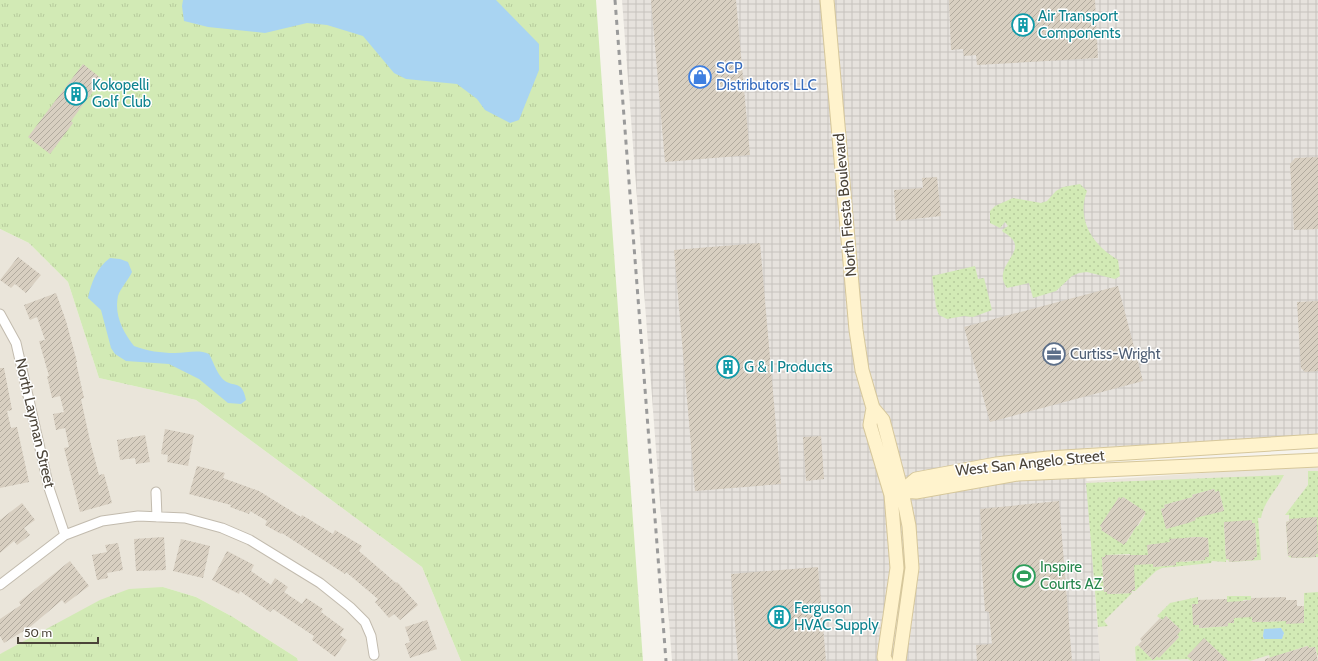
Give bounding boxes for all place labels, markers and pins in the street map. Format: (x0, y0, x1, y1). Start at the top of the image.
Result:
place label: Air Transport Components (1038, 7, 1121, 42)
building icon: Air Transport Components (1010, 12, 1036, 38)
place label: SCP Distributors LLC (716, 59, 817, 94)
shop icon: SCP Distributors LLC (687, 64, 713, 90)
place label: Kokopelli Golf Club (92, 76, 151, 111)
building icon: Kokopelli Golf Club (63, 81, 89, 107)
office icon: Curtiss-Wright (1041, 341, 1067, 367)
place label: Curtiss-Wright (1070, 345, 1161, 363)
building icon: G & I Products (715, 354, 741, 380)
place label: G & I Products (744, 358, 833, 376)
place label: Inspire Courts AZ (1040, 558, 1103, 593)
sports icon: Inspire Courts AZ (1011, 563, 1037, 589)
place label: Ferguson HVAC Supply (794, 599, 879, 634)
building icon: Ferguson HVAC Supply (766, 604, 792, 630)

